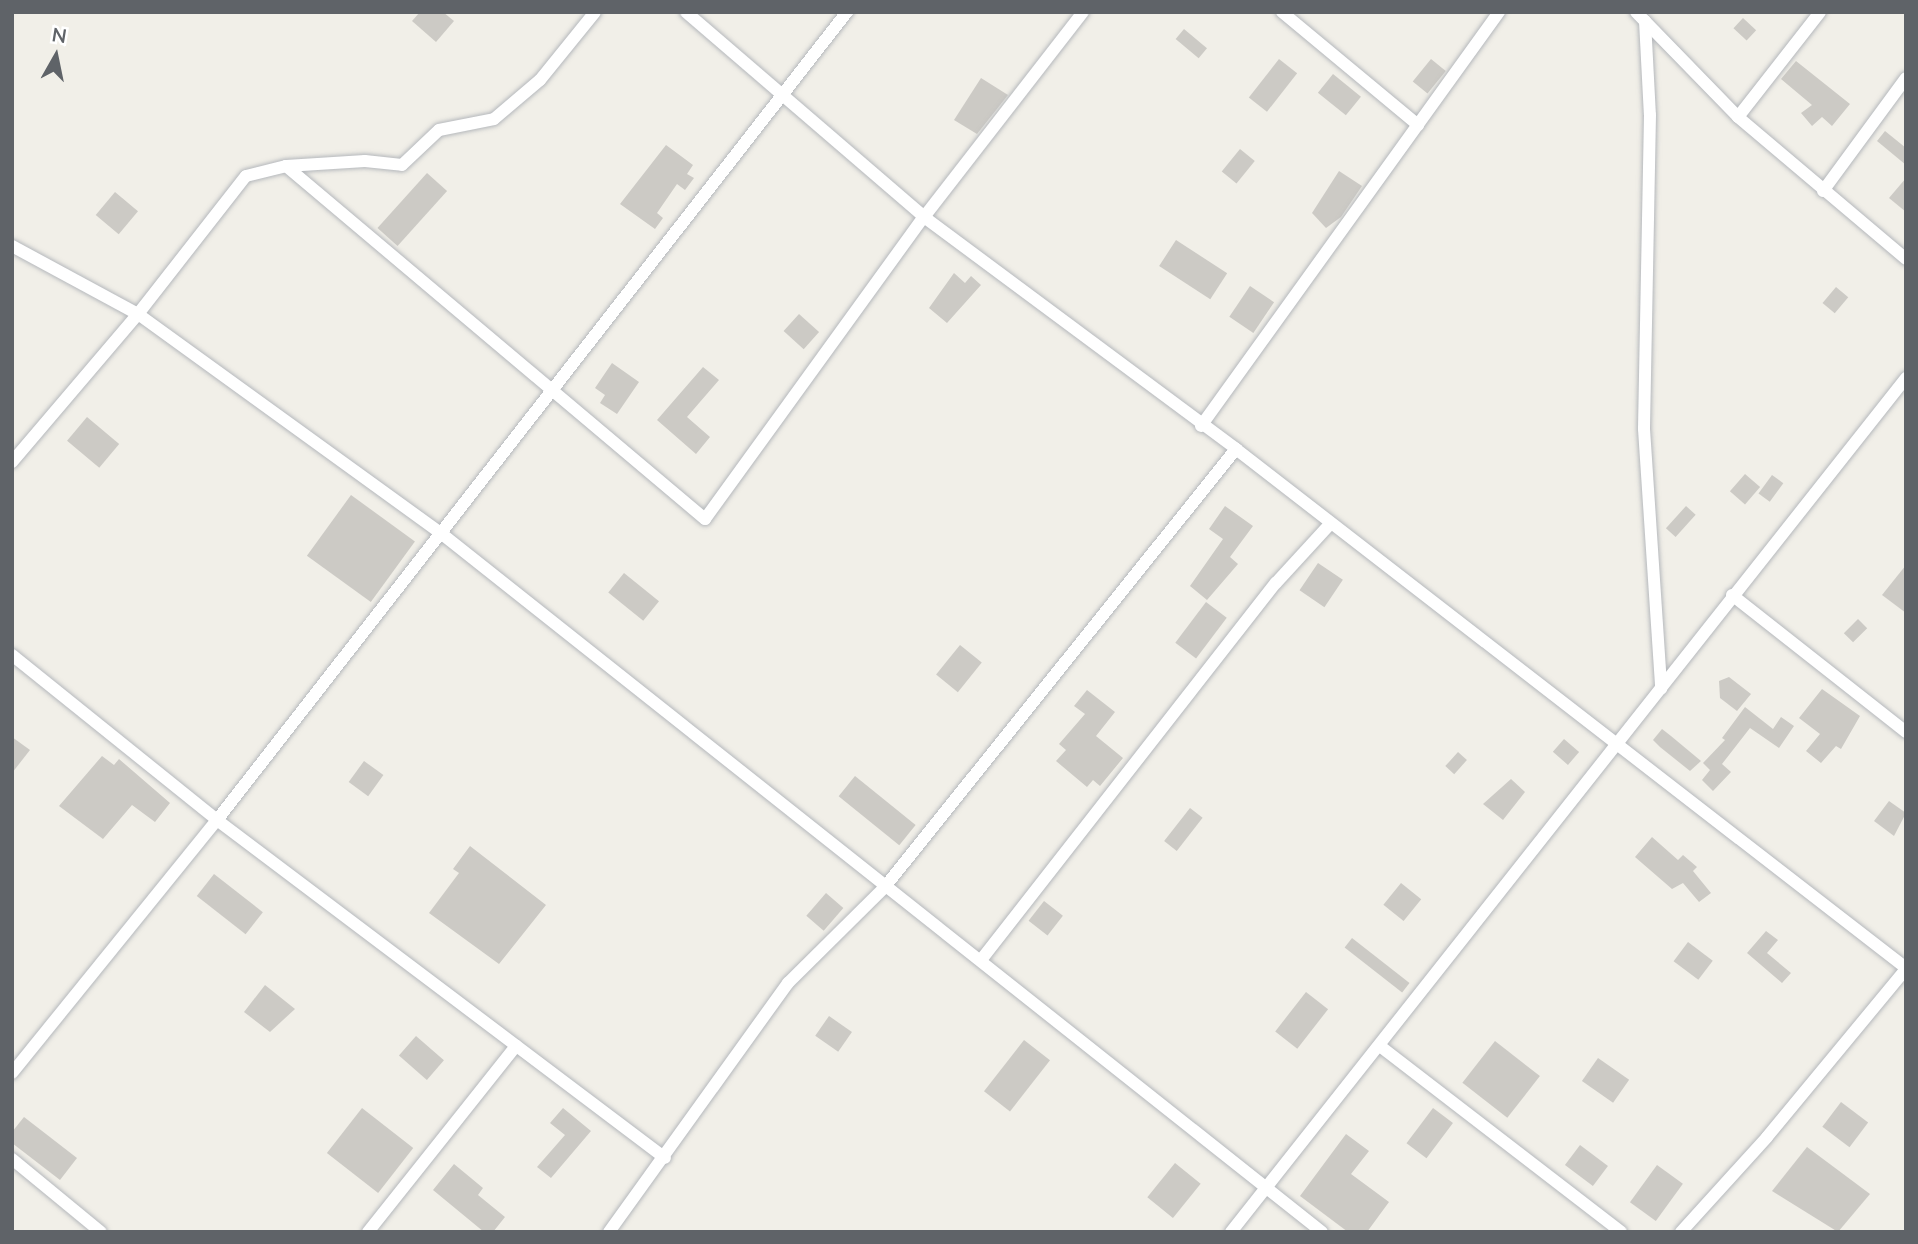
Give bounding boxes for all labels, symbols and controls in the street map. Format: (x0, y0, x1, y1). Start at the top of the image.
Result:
north arrow (21, 21, 91, 91)
text: N (50, 22, 68, 47)

